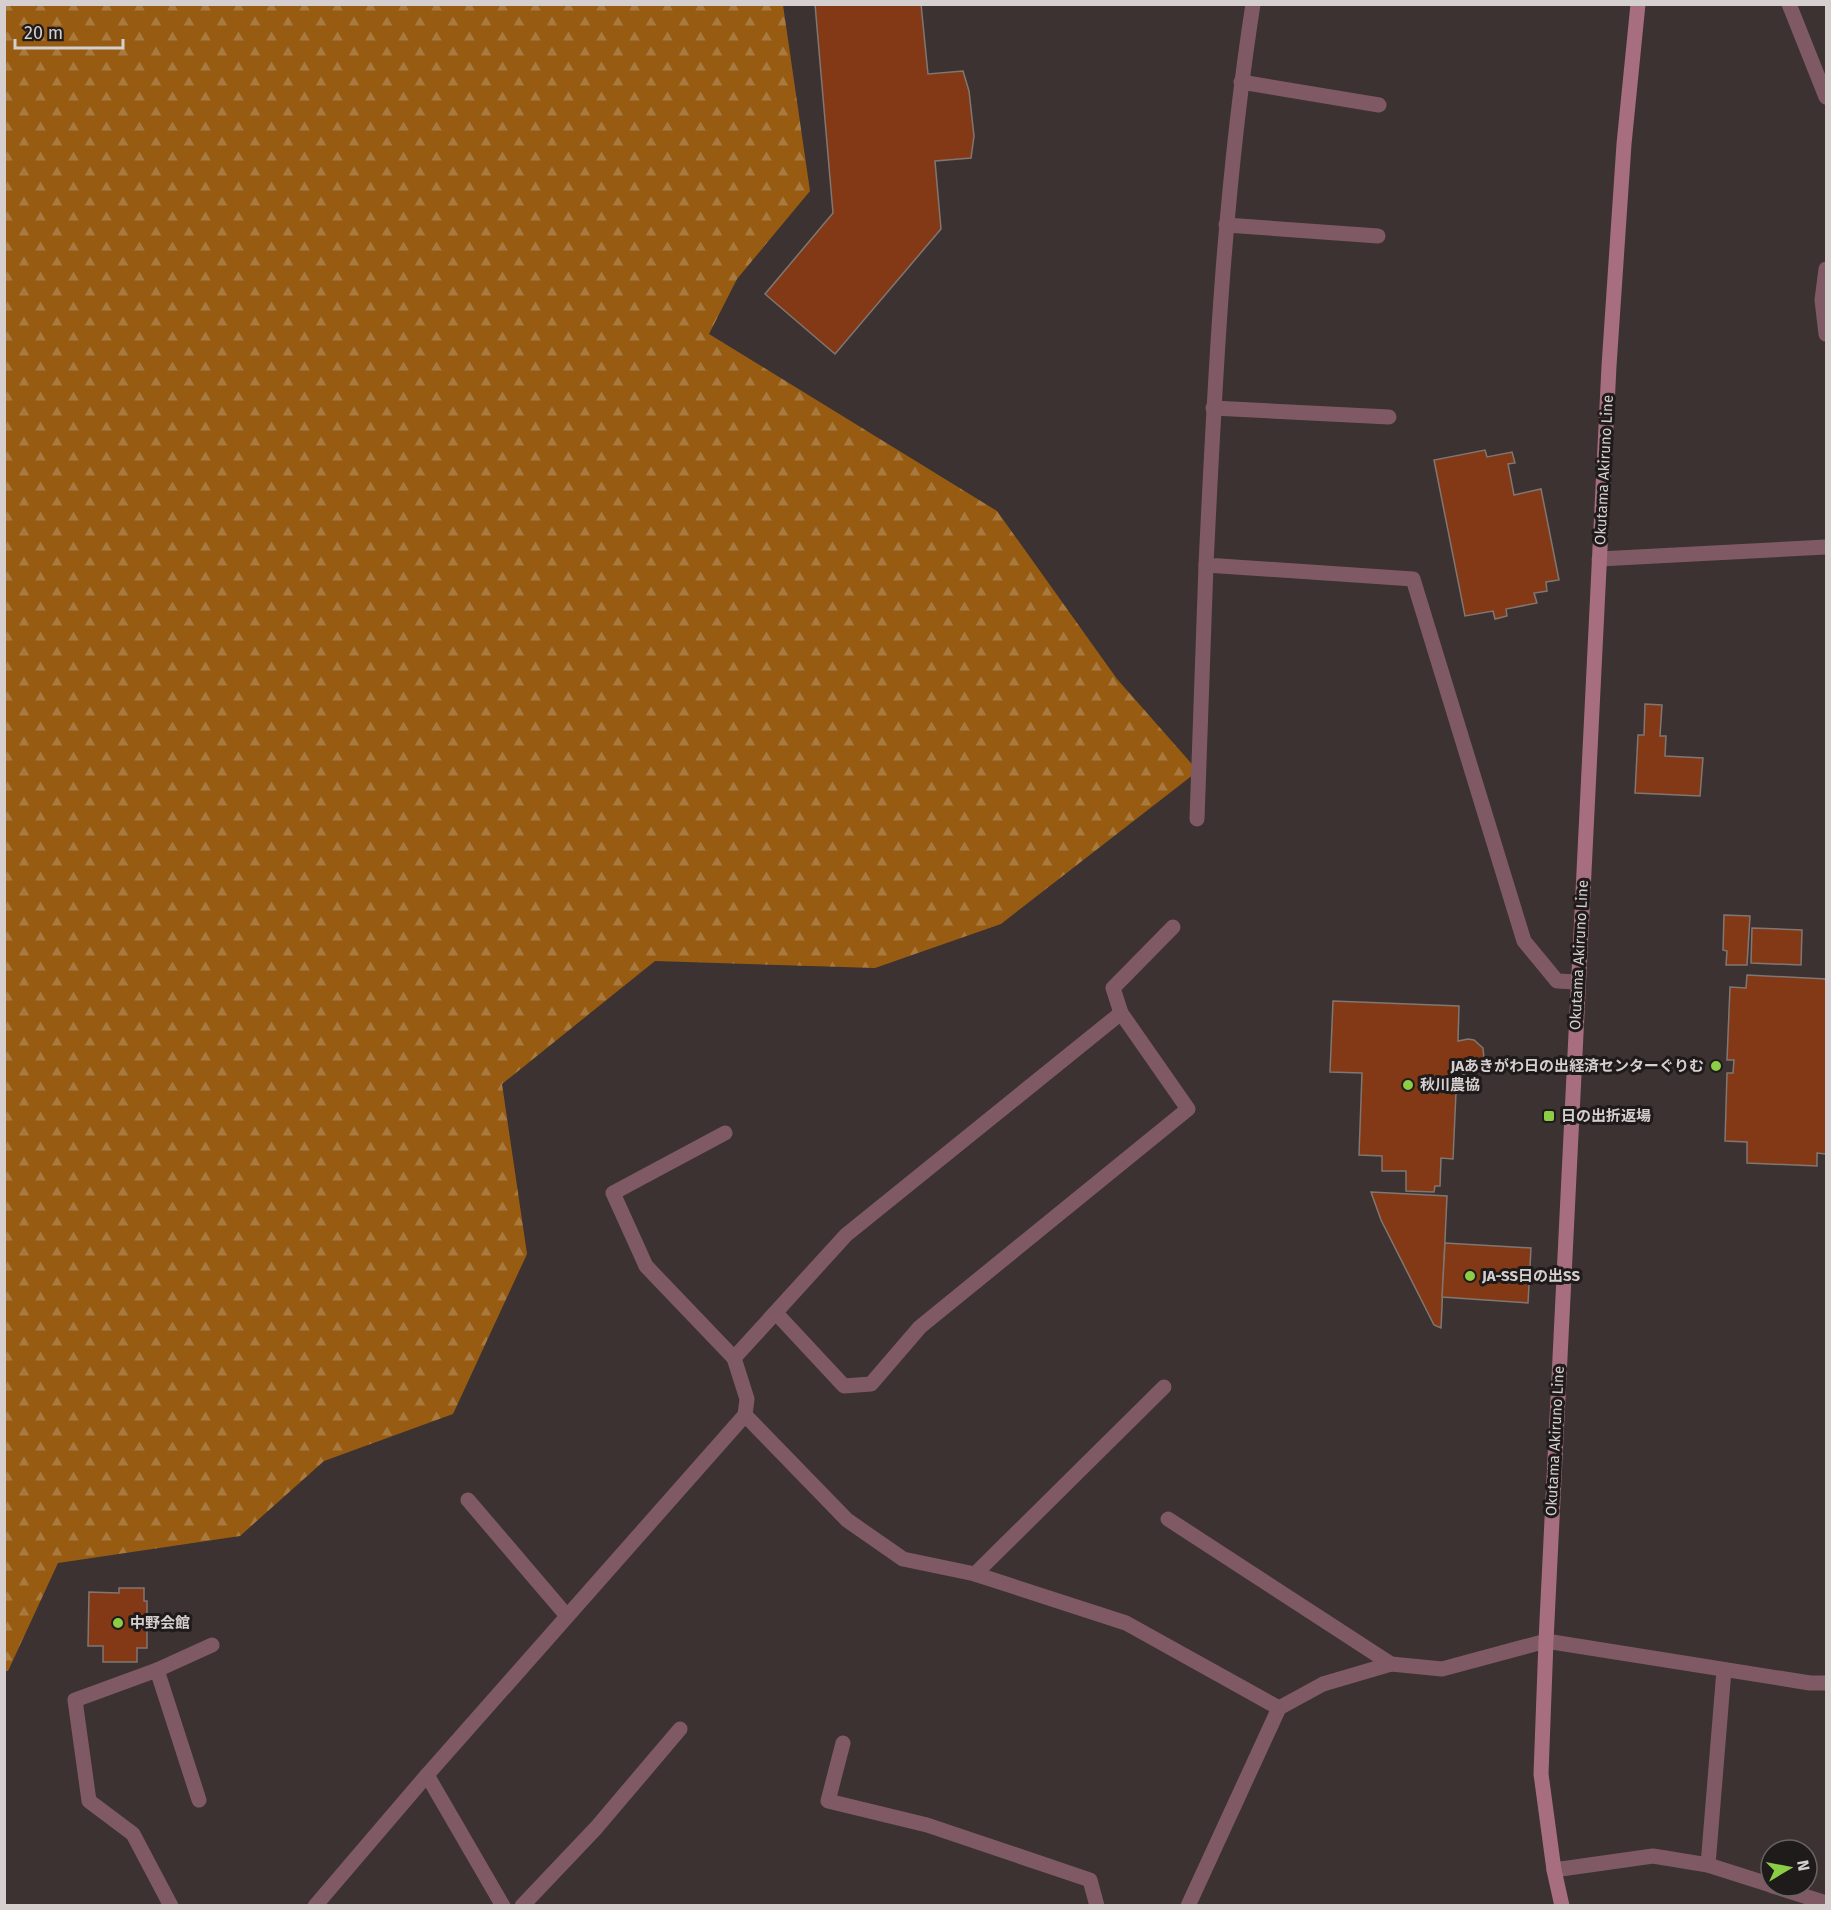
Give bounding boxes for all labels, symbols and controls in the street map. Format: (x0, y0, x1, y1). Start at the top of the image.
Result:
scale bar (15, 12, 123, 50)
text: 20 m (24, 22, 63, 44)
street label: Okutama Akiruno Line (1591, 394, 1617, 546)
street label: Okutama Akiruno Line (1566, 879, 1592, 1031)
place label: JAあきがわ日の出経済センターぐりむ (1449, 1057, 1704, 1075)
marker: JAあきがわ日の出経済センターぐりむ (1709, 1059, 1723, 1073)
place label: 秋川農協 (1420, 1076, 1480, 1094)
marker: 秋川農協 (1401, 1078, 1415, 1092)
place label: 日の出折返場 (1561, 1107, 1651, 1125)
marker: 日の出折返場 (1542, 1109, 1556, 1123)
place label: JA-SS日の出SS (1481, 1267, 1580, 1285)
marker: JA-SS日の出SS (1463, 1269, 1477, 1283)
street label: Okutama Akiruno Line (1542, 1365, 1568, 1517)
place label: 中野会館 (130, 1614, 190, 1632)
marker: 中野会館 (111, 1616, 125, 1630)
north arrow (1759, 1838, 1819, 1898)
text: N (1793, 1859, 1814, 1872)

